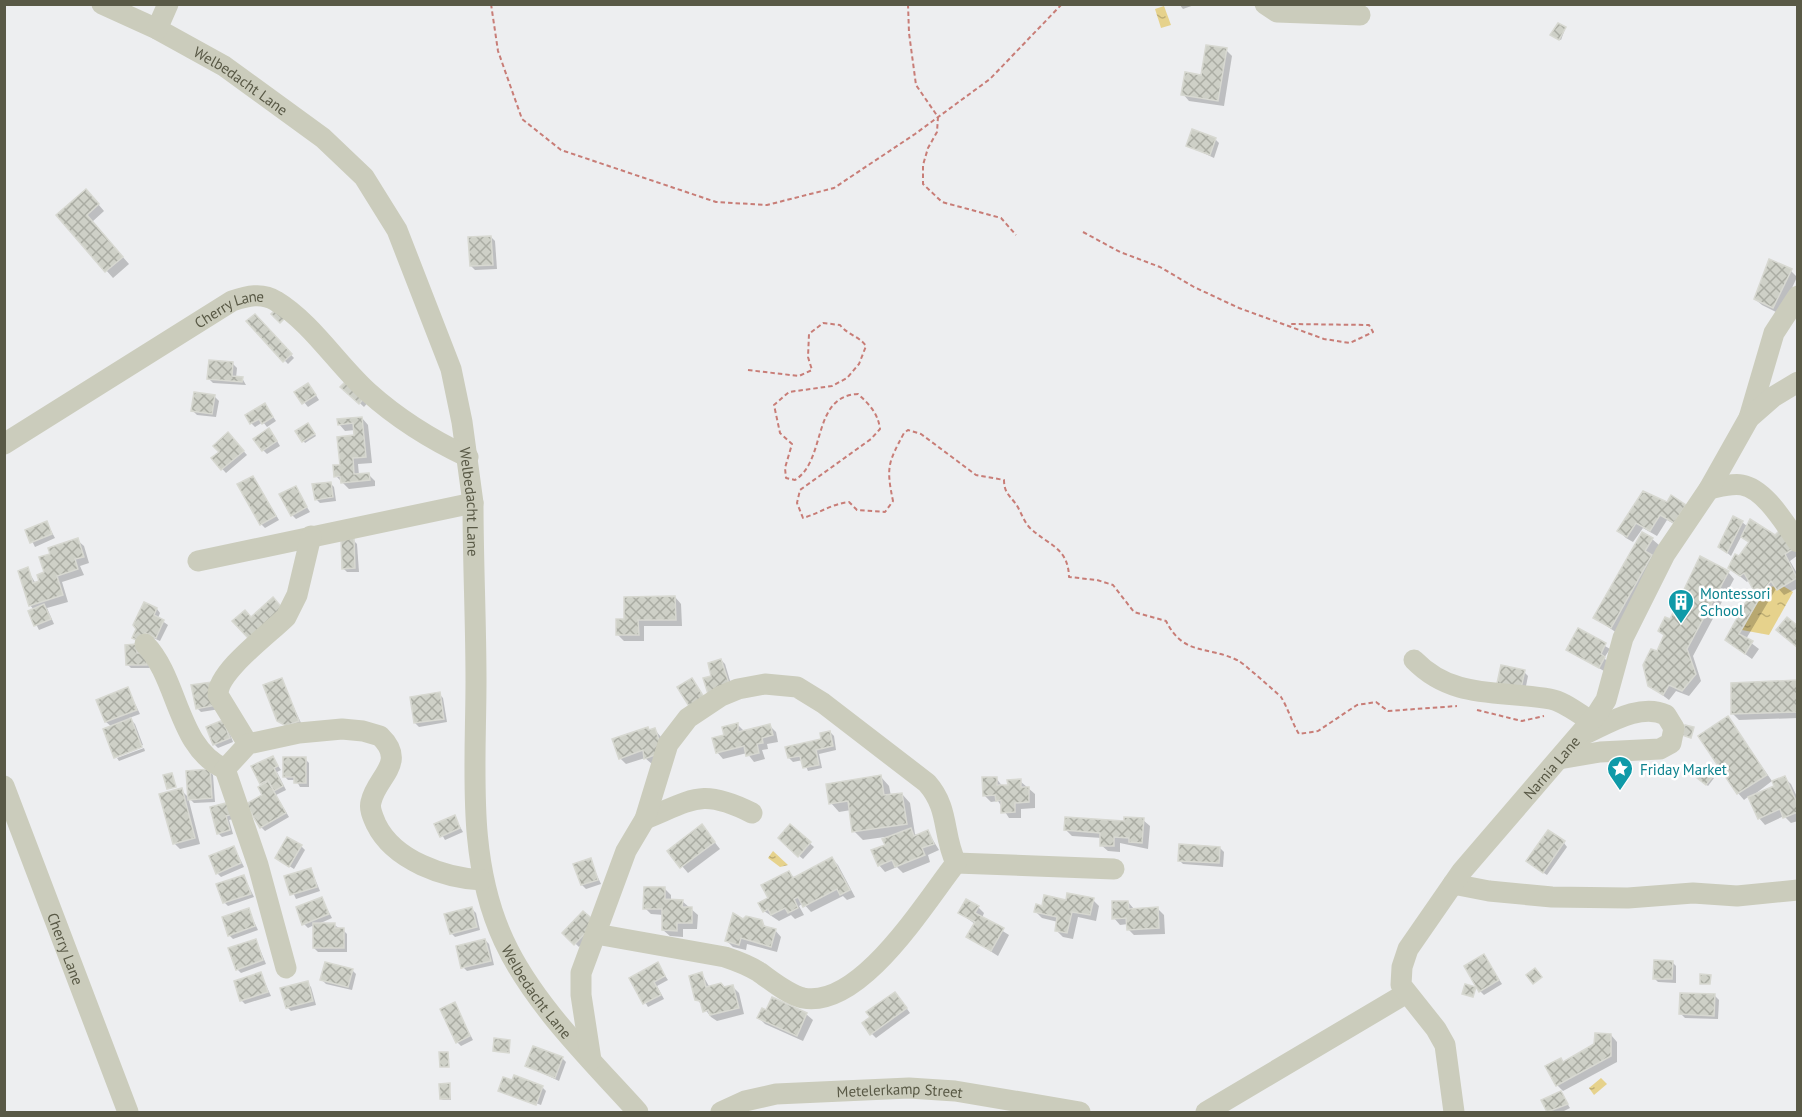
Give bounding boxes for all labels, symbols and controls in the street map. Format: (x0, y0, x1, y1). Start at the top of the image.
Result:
street label: Welbedacht Lane (191, 42, 292, 119)
street label: Cherry Lane (190, 286, 265, 332)
street label: Welbedacht Lane (456, 446, 483, 557)
place label: Montessori School (1700, 584, 1770, 620)
building icon: Montessori School (1666, 587, 1696, 625)
street label: Narnia Lane (1519, 732, 1584, 803)
place icon: Friday Market (1605, 754, 1635, 792)
place label: Friday Market (1640, 760, 1727, 779)
street label: Cherry Lane (43, 910, 88, 987)
street label: Welbedacht Lane (498, 942, 576, 1042)
street label: Metelerkamp Street (836, 1078, 964, 1102)

